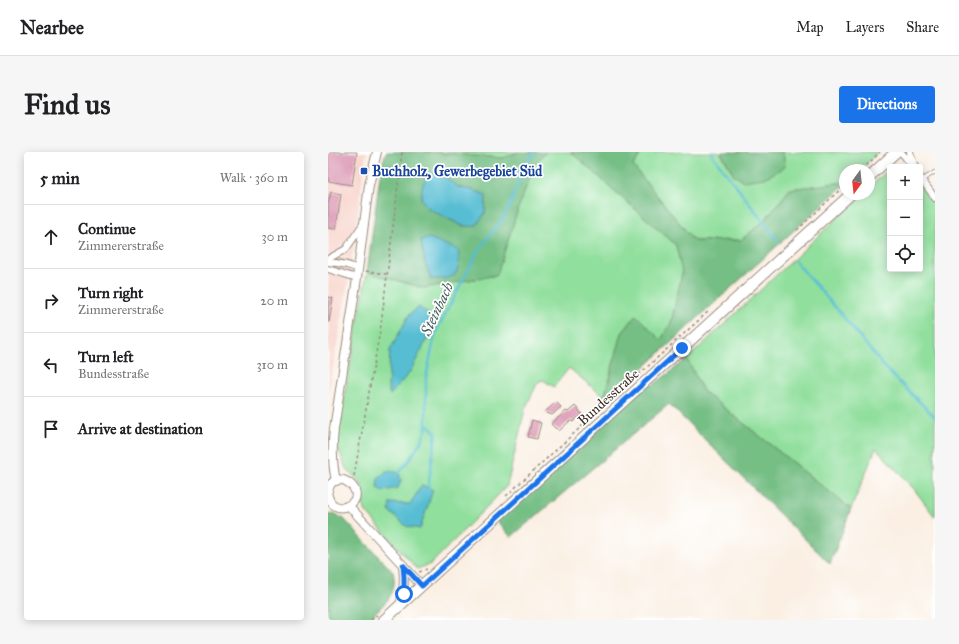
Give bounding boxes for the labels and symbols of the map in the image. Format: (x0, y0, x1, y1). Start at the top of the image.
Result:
place label: Buchholz, Gewerbegebiet Süd (372, 163, 543, 181)
north arrow (839, 164, 875, 200)
marker: Buchholz, Gewerbegebiet Süd (359, 166, 369, 176)
water label: Steinbach (416, 279, 457, 340)
route end (673, 339, 691, 357)
street label: Bundesstraße (574, 365, 643, 429)
route start (395, 585, 413, 603)

